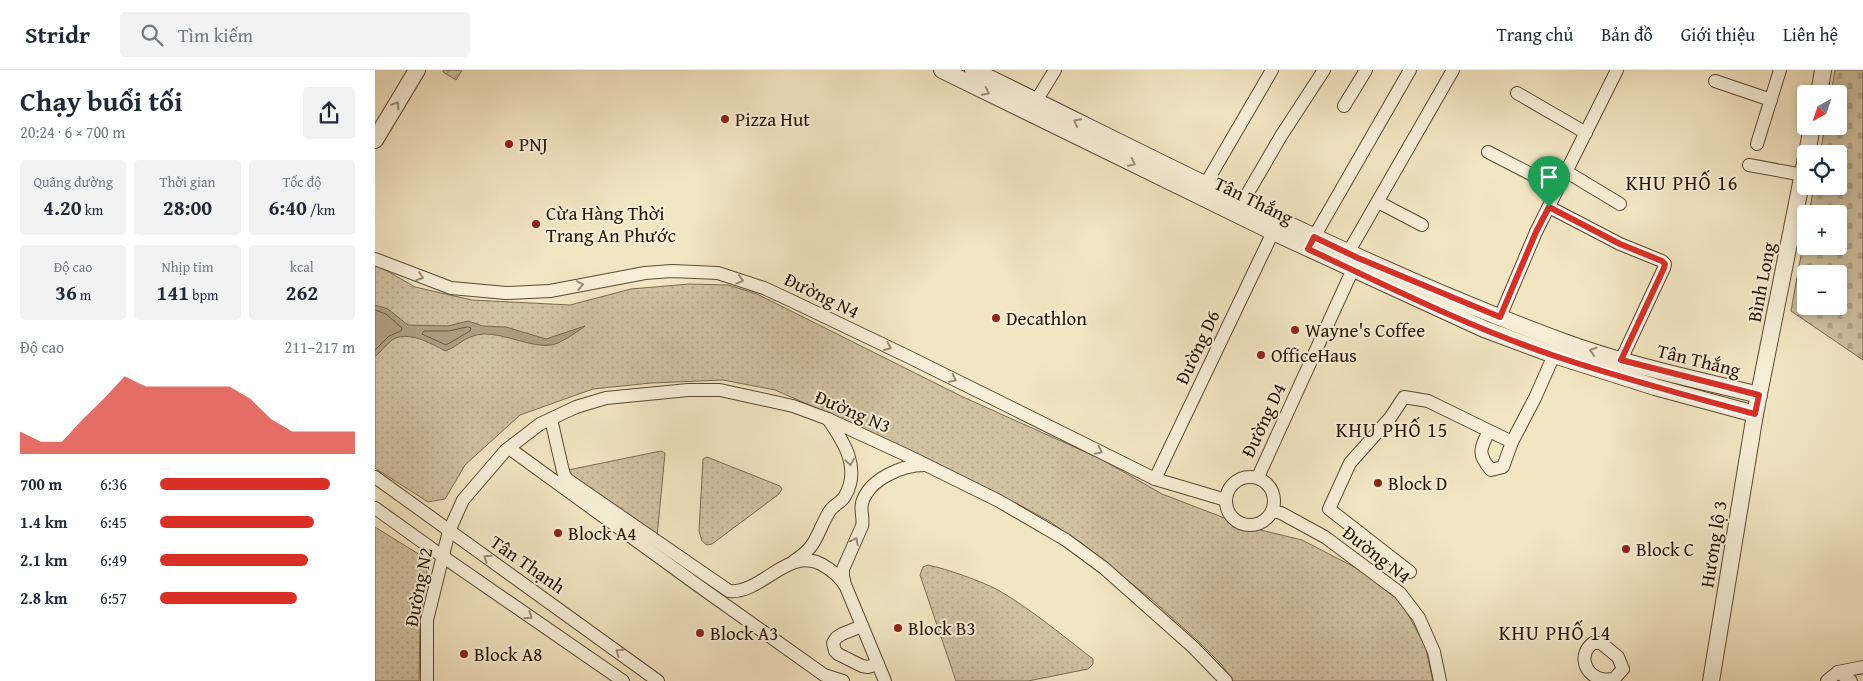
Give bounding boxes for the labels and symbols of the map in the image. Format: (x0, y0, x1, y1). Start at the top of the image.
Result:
one-way arrow (981, 85, 990, 96)
north arrow (1797, 85, 1847, 135)
one-way arrow (390, 102, 400, 111)
place label: Pizza Hut (735, 105, 810, 133)
marker: Pizza Hut (719, 113, 731, 125)
one-way arrow (1073, 118, 1082, 128)
place label: PNJ (519, 130, 548, 158)
marker: PNJ (503, 138, 515, 150)
pin (1528, 156, 1570, 207)
one-way arrow (1127, 157, 1136, 167)
district label: KHU PHỐ 16 (1626, 168, 1738, 197)
street label: Tân Thắng (1210, 169, 1299, 231)
place label: Cừa Hàng Thời Trang An Phước (546, 199, 676, 249)
marker: Cừa Hàng Thời Trang An Phước (530, 218, 542, 230)
street label: Bình Long (1740, 239, 1783, 324)
street label: Đường N4 (780, 265, 864, 325)
one-way arrow (415, 271, 424, 281)
one-way arrow (736, 275, 744, 285)
one-way arrow (576, 280, 584, 291)
place label: Decathlon (1006, 304, 1087, 332)
street label: Đường D6 (1168, 305, 1226, 389)
marker: Decathlon (990, 312, 1002, 324)
place label: Wayne's Coffee (1305, 316, 1425, 344)
marker: Wayne's Coffee (1289, 324, 1301, 336)
street label: Tân Thắng (1654, 336, 1744, 384)
one-way arrow (883, 341, 892, 352)
place label: OfficeHaus (1271, 341, 1357, 369)
one-way arrow (1589, 347, 1598, 357)
marker: OfficeHaus (1255, 349, 1267, 361)
one-way arrow (948, 372, 957, 383)
street label: Đường D4 (1234, 378, 1292, 462)
street label: Đường N3 (811, 382, 895, 440)
district label: KHU PHỐ 15 (1336, 415, 1448, 444)
one-way arrow (1093, 445, 1102, 455)
one-way arrow (844, 458, 855, 466)
place label: Block D (1388, 469, 1447, 497)
marker: Block D (1372, 477, 1384, 489)
street label: Hương lộ 3 (1692, 498, 1734, 590)
street label: Đường N4 (1337, 518, 1417, 590)
place label: Block A4 (568, 519, 636, 547)
marker: Block A4 (552, 527, 564, 539)
street label: Tân Thạnh (485, 528, 572, 600)
place label: Block C (1636, 535, 1694, 563)
one-way arrow (849, 537, 859, 546)
marker: Block C (1620, 543, 1632, 555)
street label: Đường N2 (397, 545, 439, 629)
one-way arrow (483, 555, 493, 564)
one-way arrow (524, 610, 533, 619)
place label: Block B3 (908, 614, 976, 642)
district label: KHU PHỐ 14 (1499, 618, 1611, 647)
place label: Block A3 (710, 619, 778, 647)
marker: Block B3 (892, 622, 904, 634)
marker: Block A3 (694, 627, 706, 639)
place label: Block A8 (474, 640, 542, 668)
marker: Block A8 (458, 648, 470, 660)
one-way arrow (615, 649, 625, 658)

